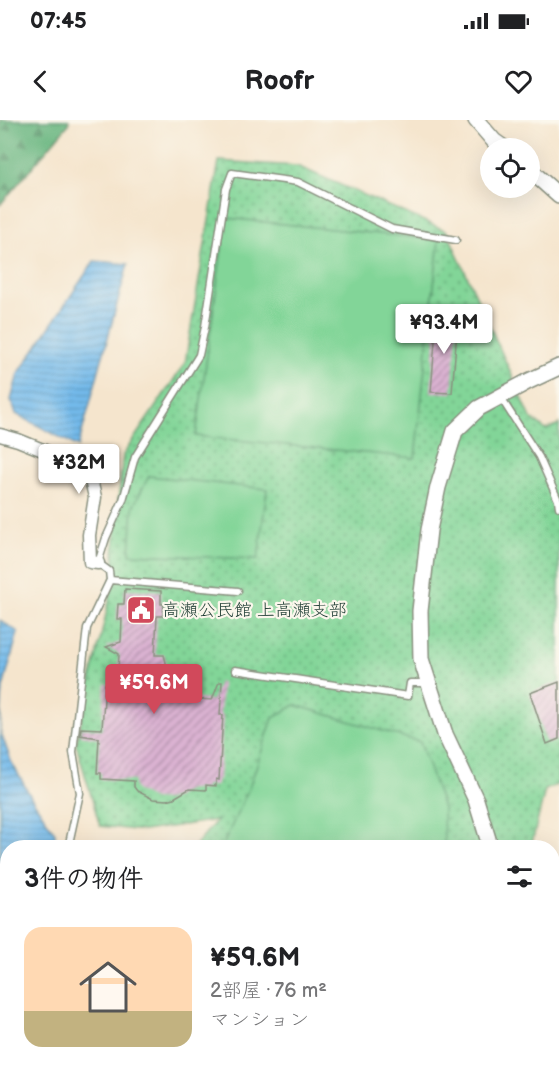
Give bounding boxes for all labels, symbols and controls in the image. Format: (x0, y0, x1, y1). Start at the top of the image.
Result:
text: 07:45 (30, 8, 87, 35)
icon: back (24, 65, 57, 98)
text: Roofr (245, 65, 314, 97)
icon: heart (502, 65, 535, 98)
map controls (480, 138, 540, 198)
button: locate (480, 138, 540, 198)
pin: ¥93.4M (395, 304, 493, 355)
text: ¥93.4M (409, 311, 479, 335)
pin: ¥32M (43, 444, 115, 495)
text: ¥32M (52, 451, 106, 475)
public building icon: 高瀬公民館 上高瀬支部 (125, 594, 157, 626)
place label: 高瀬公民館 上高瀬支部 (162, 600, 347, 621)
pin: ¥59.6M (105, 664, 203, 715)
text: ¥59.6M (119, 671, 189, 695)
icon: filters (503, 860, 536, 893)
text: 3件の物件 (24, 864, 143, 895)
text: ¥59.6M (210, 943, 300, 974)
icon: home (72, 951, 144, 1023)
text: 2部屋 · 76 m² (210, 979, 327, 1003)
text: マンション (210, 1008, 309, 1032)

